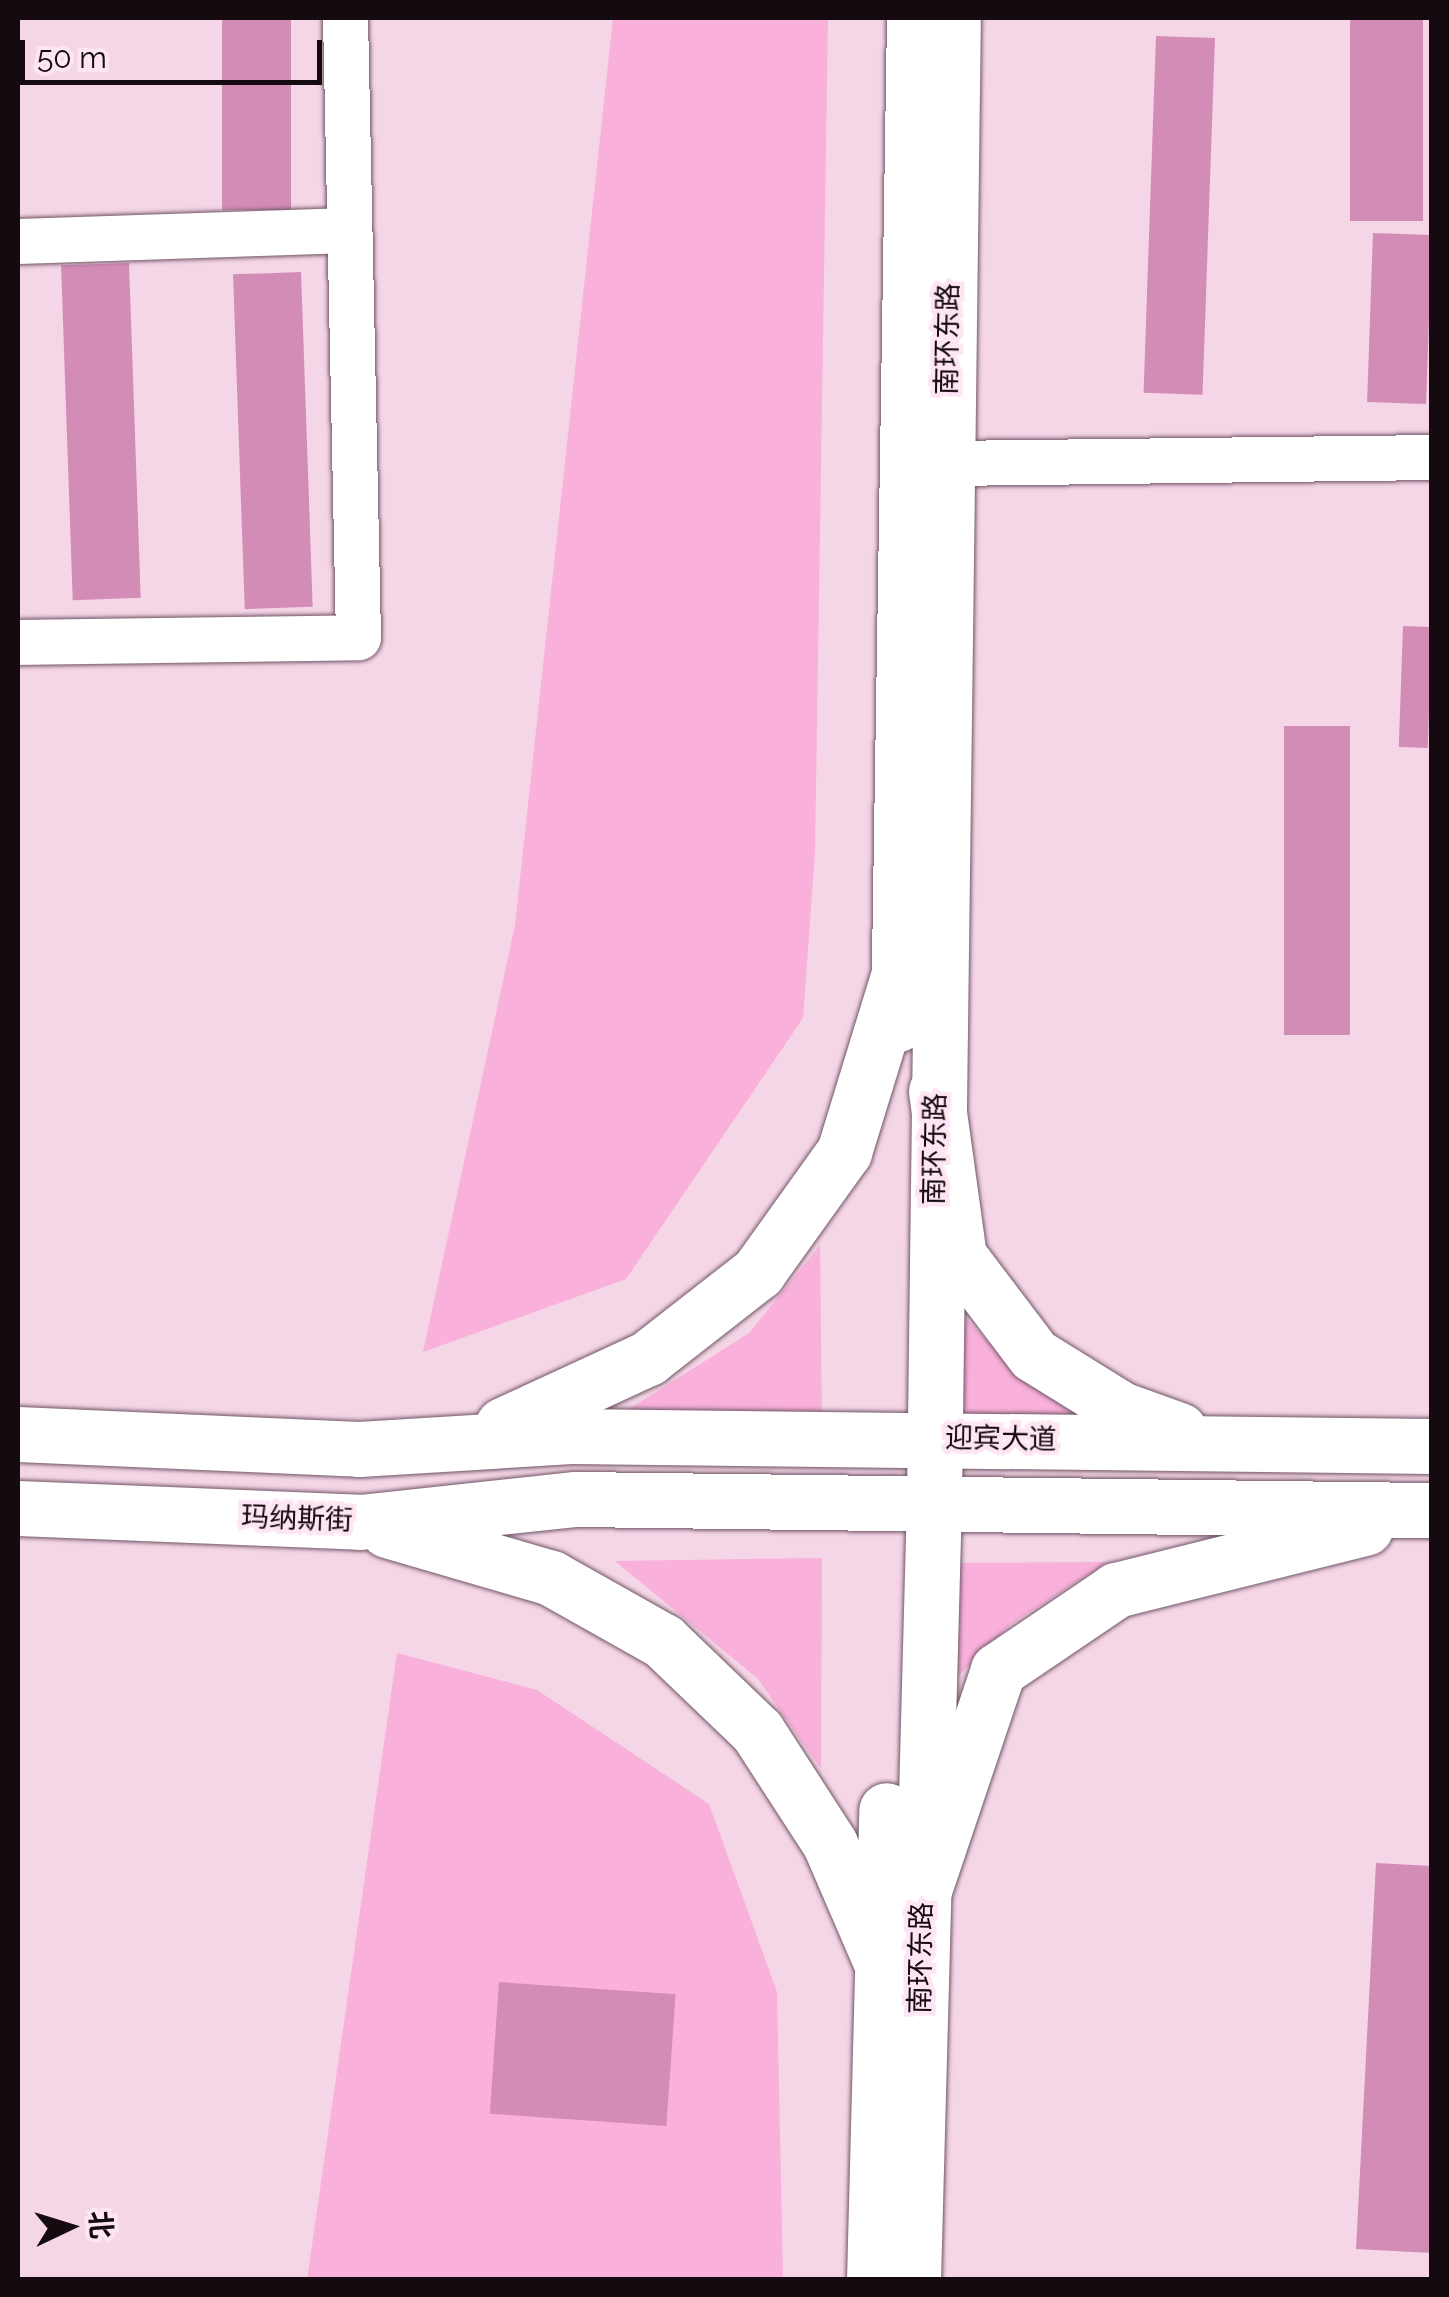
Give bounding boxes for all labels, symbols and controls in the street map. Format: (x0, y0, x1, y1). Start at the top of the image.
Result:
scale bar (25, 20, 328, 82)
text: 50 m (37, 40, 107, 75)
street label: 南环东路 (930, 283, 966, 395)
street label: 南环东路 (917, 1093, 953, 1205)
street label: 迎宾大道 (945, 1421, 1057, 1457)
street label: 玛纳斯街 (240, 1500, 354, 1538)
street label: 南环东路 (903, 1902, 939, 2014)
north arrow (20, 2177, 120, 2277)
text: 北 (83, 2210, 118, 2240)

